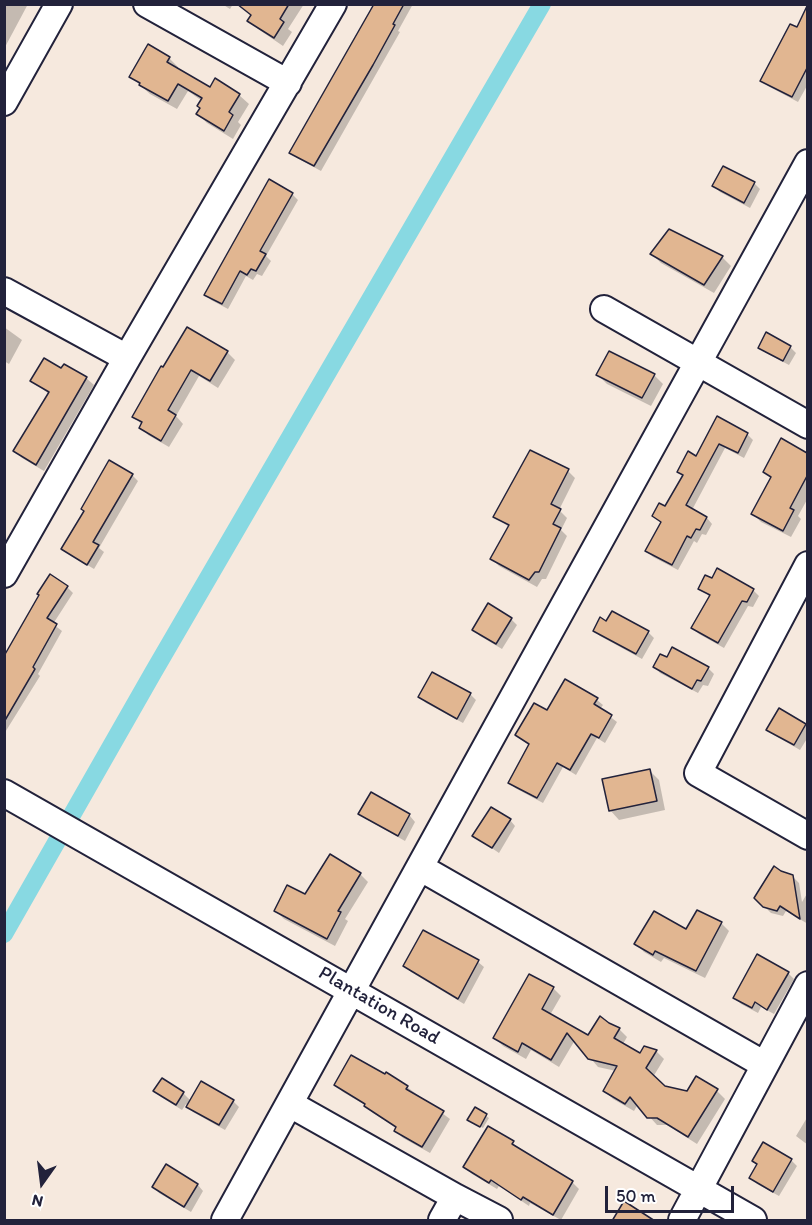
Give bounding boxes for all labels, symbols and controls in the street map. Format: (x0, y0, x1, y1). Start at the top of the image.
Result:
street label: Plantation Road (314, 961, 444, 1051)
north arrow (12, 1153, 72, 1213)
scale bar (608, 1174, 737, 1212)
text: 50 m (616, 1185, 656, 1207)
text: N (30, 1190, 45, 1211)

